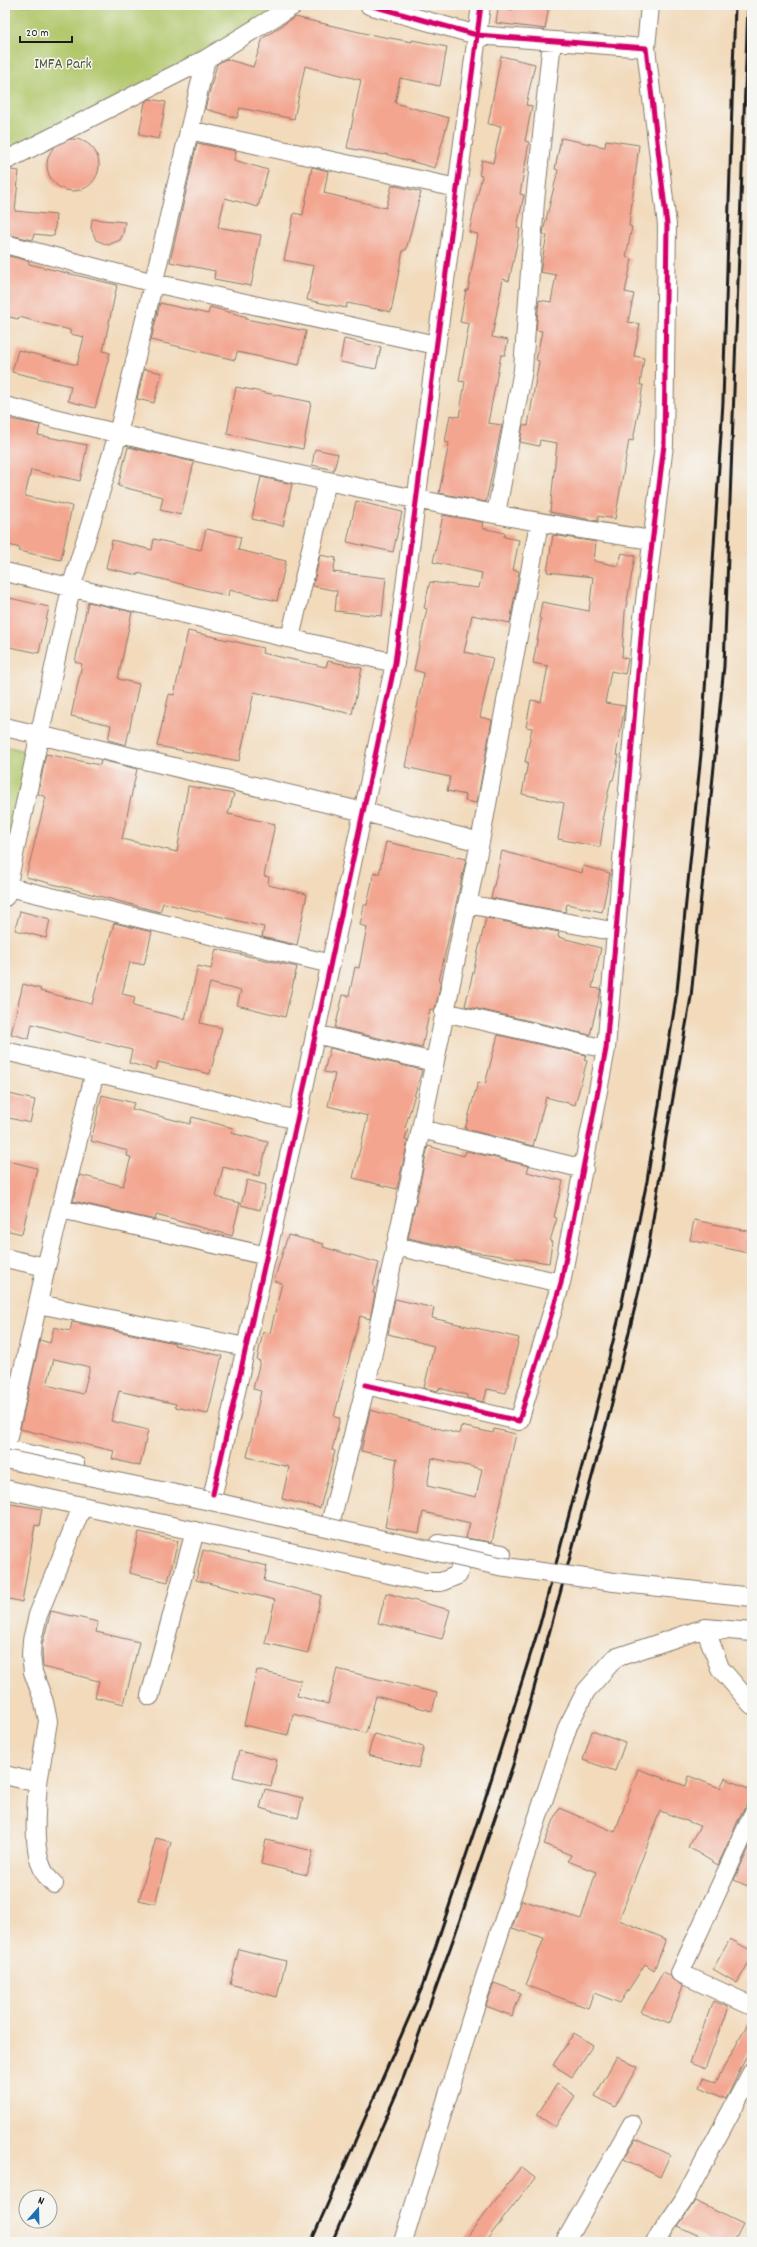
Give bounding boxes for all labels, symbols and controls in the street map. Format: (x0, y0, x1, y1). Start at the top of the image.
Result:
scale bar (20, 18, 72, 44)
text: 20 m (26, 25, 49, 42)
park label: IMFA Park (34, 54, 92, 76)
north arrow (18, 2189, 58, 2229)
text: N (35, 2193, 47, 2210)

